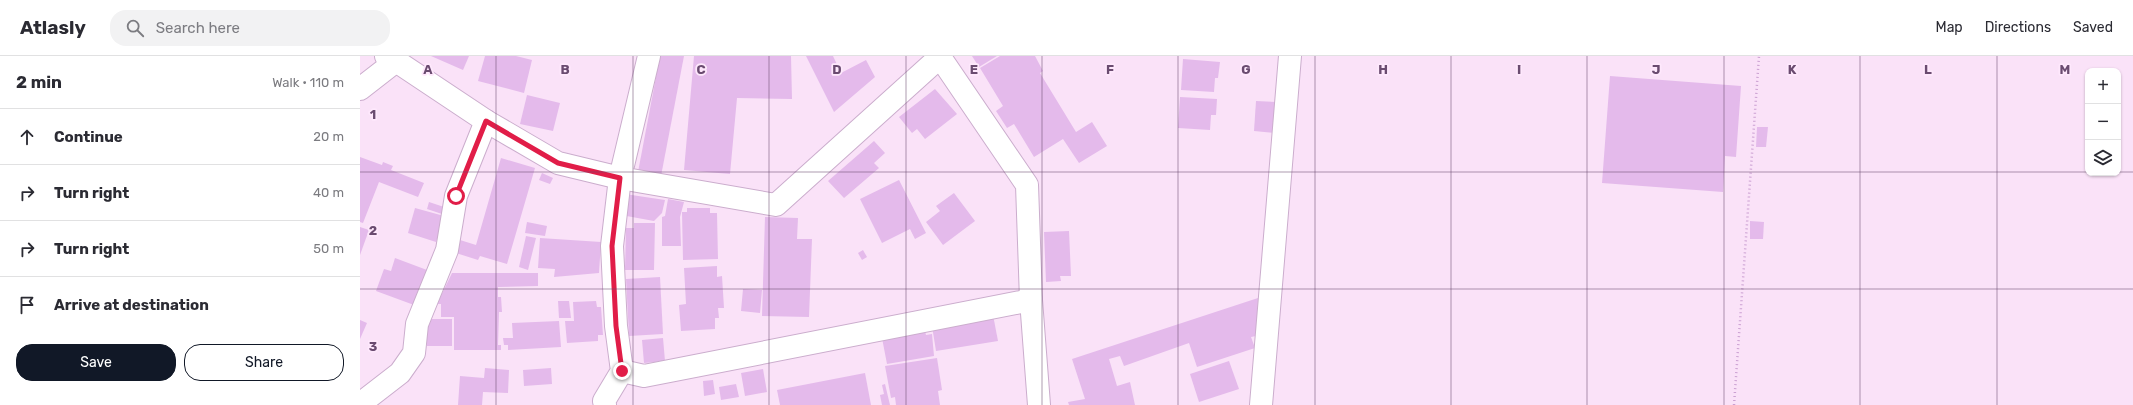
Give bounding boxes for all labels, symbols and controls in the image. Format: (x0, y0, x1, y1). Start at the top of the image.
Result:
search box (110, 10, 390, 46)
text: Atlasly (20, 16, 86, 39)
icon: search (124, 17, 146, 39)
text: Search here (156, 19, 240, 37)
text: Map (1936, 19, 1963, 36)
text: Directions (1985, 19, 2051, 36)
text: Saved (2073, 19, 2113, 36)
text: A (423, 62, 433, 77)
text: B (560, 62, 570, 77)
text: C (696, 62, 706, 77)
text: D (832, 62, 842, 77)
text: E (970, 62, 978, 77)
text: F (1106, 62, 1114, 77)
text: G (1241, 62, 1251, 77)
text: H (1378, 62, 1388, 77)
text: I (1517, 62, 1521, 77)
text: J (1652, 62, 1660, 77)
text: K (1788, 62, 1797, 77)
text: L (1924, 62, 1932, 77)
text: M (2060, 62, 2070, 77)
map controls (2085, 68, 2121, 176)
button: + (2085, 68, 2121, 104)
text: 2 min (16, 72, 62, 92)
text: Walk · 110 m (272, 75, 344, 90)
button: − (2085, 104, 2121, 140)
text: 1 (370, 107, 376, 122)
icon: ahead (16, 126, 38, 148)
text: Continue (54, 128, 123, 146)
text: 20 m (313, 129, 344, 144)
button: layers (2085, 140, 2121, 176)
icon: right (16, 182, 38, 204)
text: Turn right (54, 184, 129, 202)
text: 40 m (313, 185, 344, 200)
route start (447, 187, 465, 205)
text: 2 (369, 223, 377, 238)
icon: right (16, 238, 38, 260)
text: Turn right (54, 240, 129, 258)
text: 50 m (313, 241, 344, 256)
icon: arrive (16, 294, 38, 316)
text: Arrive at destination (54, 296, 209, 314)
text: 3 (369, 339, 378, 354)
button: Save (16, 344, 176, 381)
button: Share (184, 344, 344, 381)
route end (613, 362, 631, 380)

